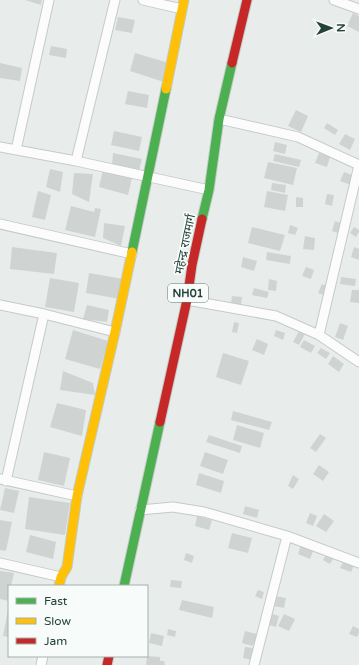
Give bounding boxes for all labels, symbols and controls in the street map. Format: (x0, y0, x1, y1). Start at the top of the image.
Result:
north arrow (311, 8, 351, 48)
text: N (334, 23, 347, 32)
street label: महेन्द्र राजमार्ग (171, 212, 198, 275)
road number: NH01 (168, 284, 208, 302)
legend (8, 585, 148, 657)
text: Fast (44, 594, 68, 608)
text: Slow (44, 614, 71, 628)
text: Jam (44, 634, 67, 648)

